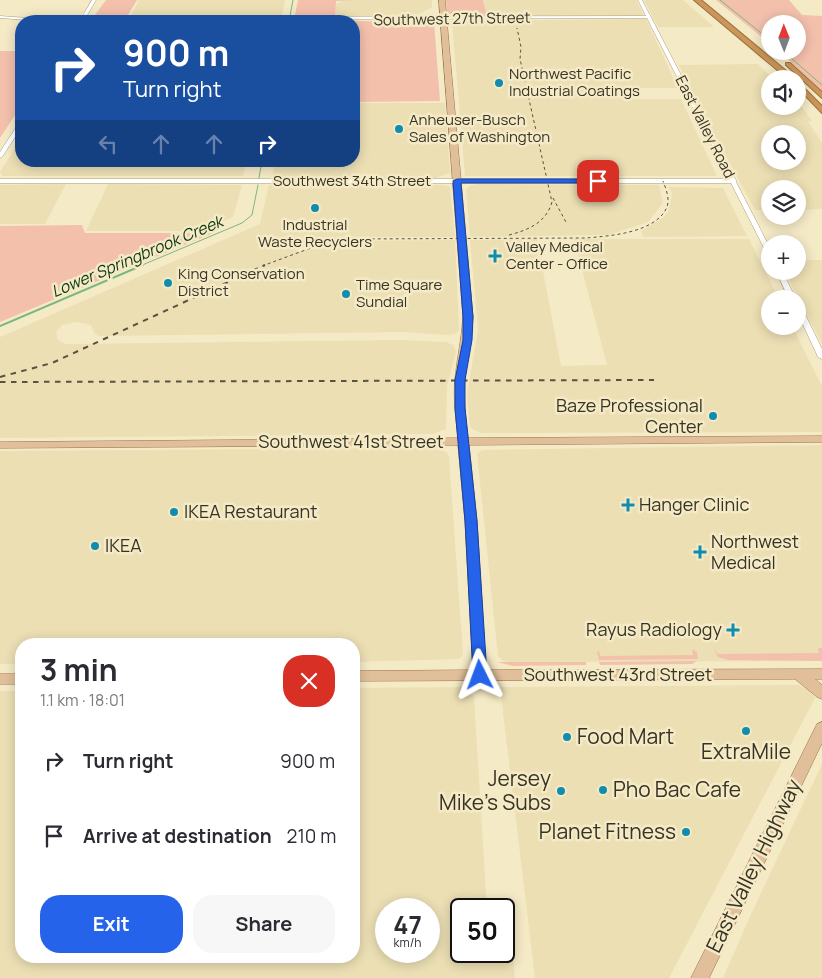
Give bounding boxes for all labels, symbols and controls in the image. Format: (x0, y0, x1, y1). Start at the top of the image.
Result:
street label: Southwest 27th Street (373, 7, 531, 30)
north arrow (761, 15, 806, 60)
map controls (761, 15, 806, 335)
text: 900 m (123, 29, 229, 77)
icon: right (40, 35, 105, 100)
place label: Northwest Pacific Industrial Coatings (509, 63, 640, 101)
button: sound (761, 70, 806, 115)
street label: East Valley Road (671, 72, 740, 182)
text: Turn right (123, 74, 221, 104)
marker: Northwest Pacific Industrial Coatings (493, 77, 505, 89)
place label: Anheuser-Busch Sales of Washington (409, 109, 550, 147)
marker: Anheuser-Busch Sales of Washington (393, 123, 405, 135)
button: search (761, 125, 806, 170)
icon: left (94, 130, 122, 158)
icon: ahead (147, 130, 175, 158)
icon: ahead (200, 130, 228, 158)
icon: right (253, 130, 281, 158)
pin (577, 160, 619, 202)
icon: arrive (584, 167, 612, 195)
street label: Southwest 34th Street (273, 170, 431, 191)
button: layers (761, 180, 806, 225)
marker: Industrial Waste Recyclers (309, 202, 321, 214)
water label: Lower Springbrook Creek (48, 209, 228, 302)
place label: Industrial Waste Recyclers (258, 214, 372, 252)
button: + (761, 235, 806, 280)
place label: Valley Medical Center - Office (506, 236, 608, 274)
marker: Valley Medical Center - Office (488, 249, 502, 263)
place label: King Conservation District (178, 263, 305, 301)
place label: Time Square Sundial (356, 274, 443, 312)
marker: King Conservation District (162, 277, 174, 289)
marker: Time Square Sundial (340, 288, 352, 300)
button: − (761, 290, 806, 335)
place label: Baze Professional Center (556, 393, 704, 438)
marker: Baze Professional Center (707, 410, 719, 422)
street label: Southwest 41st Street (258, 429, 444, 453)
place label: Hanger Clinic (639, 492, 749, 516)
marker: Hanger Clinic (621, 498, 635, 512)
place label: IKEA Restaurant (184, 499, 317, 523)
marker: IKEA Restaurant (168, 506, 180, 518)
place label: Northwest Medical (711, 529, 799, 574)
place label: IKEA (105, 533, 142, 557)
marker: IKEA (89, 540, 101, 552)
marker: Northwest Medical (693, 545, 707, 559)
place label: Rayus Radiology (586, 617, 722, 641)
marker: Rayus Radiology (726, 623, 740, 637)
position arrow (453, 648, 505, 700)
text: 3 min (40, 649, 118, 690)
button: close (283, 655, 335, 707)
street label: Southwest 43rd Street (524, 662, 712, 686)
text: 1.1 km · 18:01 (40, 689, 125, 711)
place label: Food Mart (577, 722, 674, 750)
marker: ExtraMile (740, 725, 752, 737)
marker: Food Mart (561, 731, 573, 743)
place label: ExtraMile (701, 737, 791, 765)
icon: right (40, 747, 68, 775)
text: Turn right (83, 748, 173, 774)
text: 900 m (280, 748, 335, 774)
place label: Jersey Mike's Subs (439, 764, 551, 816)
street label: East Valley Highway (699, 774, 807, 957)
place label: Pho Bac Cafe (613, 775, 741, 803)
marker: Pho Bac Cafe (597, 784, 609, 796)
marker: Jersey Mike's Subs (555, 785, 567, 797)
place label: Planet Fitness (539, 817, 676, 845)
icon: arrive (40, 822, 68, 850)
text: Arrive at destination (83, 823, 272, 849)
text: 210 m (287, 823, 336, 849)
marker: Planet Fitness (680, 826, 692, 838)
button: Exit (40, 895, 183, 953)
button: Share (193, 895, 335, 953)
speed limit sign: 50 (450, 898, 515, 963)
text: 47 (393, 907, 422, 942)
text: km/h (394, 934, 421, 951)

